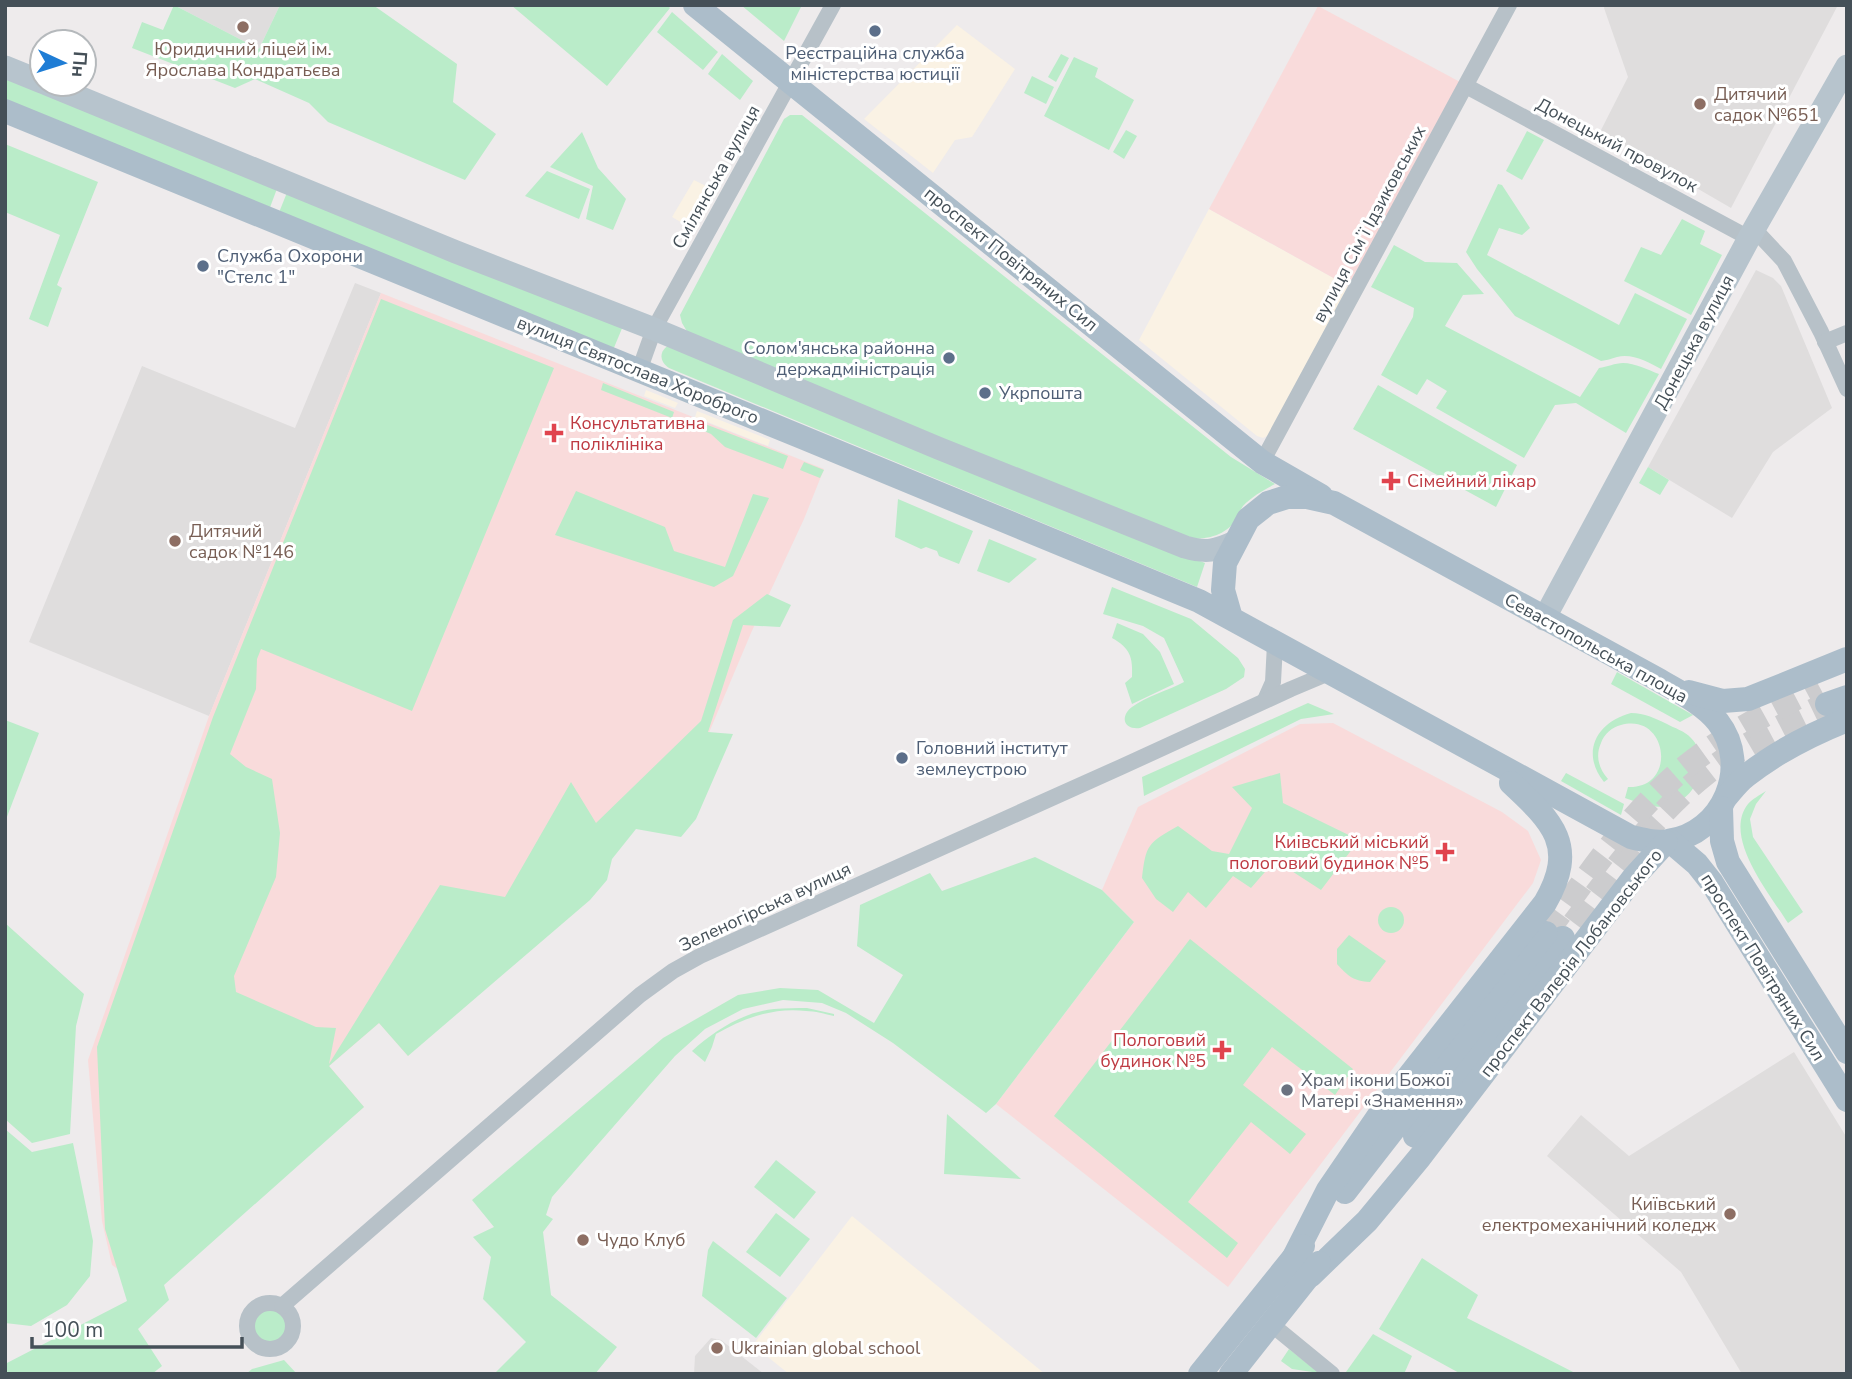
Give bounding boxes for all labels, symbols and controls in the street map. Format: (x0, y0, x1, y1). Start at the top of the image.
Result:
marker: Юридичний ліцей ім. Ярослава Кондратьєва (235, 19, 251, 35)
marker: Реєстраційна служба міністерства юстиції (867, 23, 883, 39)
north arrow (28, 28, 98, 98)
place label: Юридичний ліцей ім. Ярослава Кондратьєва (146, 37, 340, 82)
place label: Реєстраційна служба міністерства юстиції (785, 41, 965, 86)
text: Пн (65, 50, 93, 78)
place label: Дитячий садок №651 (1714, 82, 1819, 127)
street label: Донецький провулок (1532, 92, 1703, 198)
marker: Дитячий садок №651 (1692, 96, 1708, 112)
street label: Смілянська вулиця (666, 101, 766, 253)
street label: вулиця Сімʼї Ідзиковських (1307, 121, 1431, 327)
street label: проспект Повітряних Сил (919, 181, 1103, 337)
place label: Служба Охорони "Стелс 1" (217, 244, 363, 289)
marker: Служба Охорони "Стелс 1" (195, 258, 211, 274)
street label: Донецька вулиця (1648, 271, 1740, 413)
street label: вулиця Святослава Хороброго (513, 310, 763, 430)
place label: Солом'янська районна держадміністрація (744, 336, 935, 381)
marker: Солом'янська районна держадміністрація (941, 350, 957, 366)
place label: Укрпошта (998, 381, 1083, 405)
marker: Укрпошта (977, 385, 993, 401)
place label: Консультативна поліклініка (570, 411, 705, 456)
marker: Консультативна поліклініка (544, 423, 564, 443)
place label: Сімейний лікар (1407, 469, 1536, 493)
marker: Сімейний лікар (1381, 471, 1401, 491)
place label: Дитячий садок №146 (189, 519, 294, 564)
marker: Дитячий садок №146 (167, 533, 183, 549)
street label: Севастопольська площа (1500, 588, 1692, 708)
place label: Головний інститут землеустрою (916, 736, 1068, 781)
marker: Головний інститут землеустрою (894, 750, 910, 766)
place label: Киівський міський пологовий будинок №5 (1229, 830, 1429, 875)
marker: Киівський міський пологовий будинок №5 (1435, 842, 1455, 862)
street label: проспект Валерія Лобановського (1474, 844, 1668, 1082)
street label: Зеленогірська вулиця (675, 857, 855, 957)
street label: проспект Повітряних Сил (1695, 869, 1831, 1065)
place label: Пологовий будинок №5 (1100, 1028, 1206, 1073)
marker: Пологовий будинок №5 (1212, 1040, 1232, 1060)
place label: Храм ікони Божої Матері «Знамення» (1301, 1068, 1464, 1113)
marker: Храм ікони Божої Матері «Знамення» (1279, 1082, 1295, 1098)
place label: Київський електромеханічний коледж (1482, 1192, 1717, 1237)
marker: Київський електромеханічний коледж (1722, 1206, 1738, 1222)
place label: Чудо Клуб (597, 1228, 685, 1252)
marker: Чудо Клуб (575, 1232, 591, 1248)
scale bar (32, 1306, 242, 1350)
text: 100 m (42, 1316, 103, 1344)
place label: Ukrainian global school (731, 1336, 921, 1360)
marker: Ukrainian global school (709, 1340, 725, 1356)

